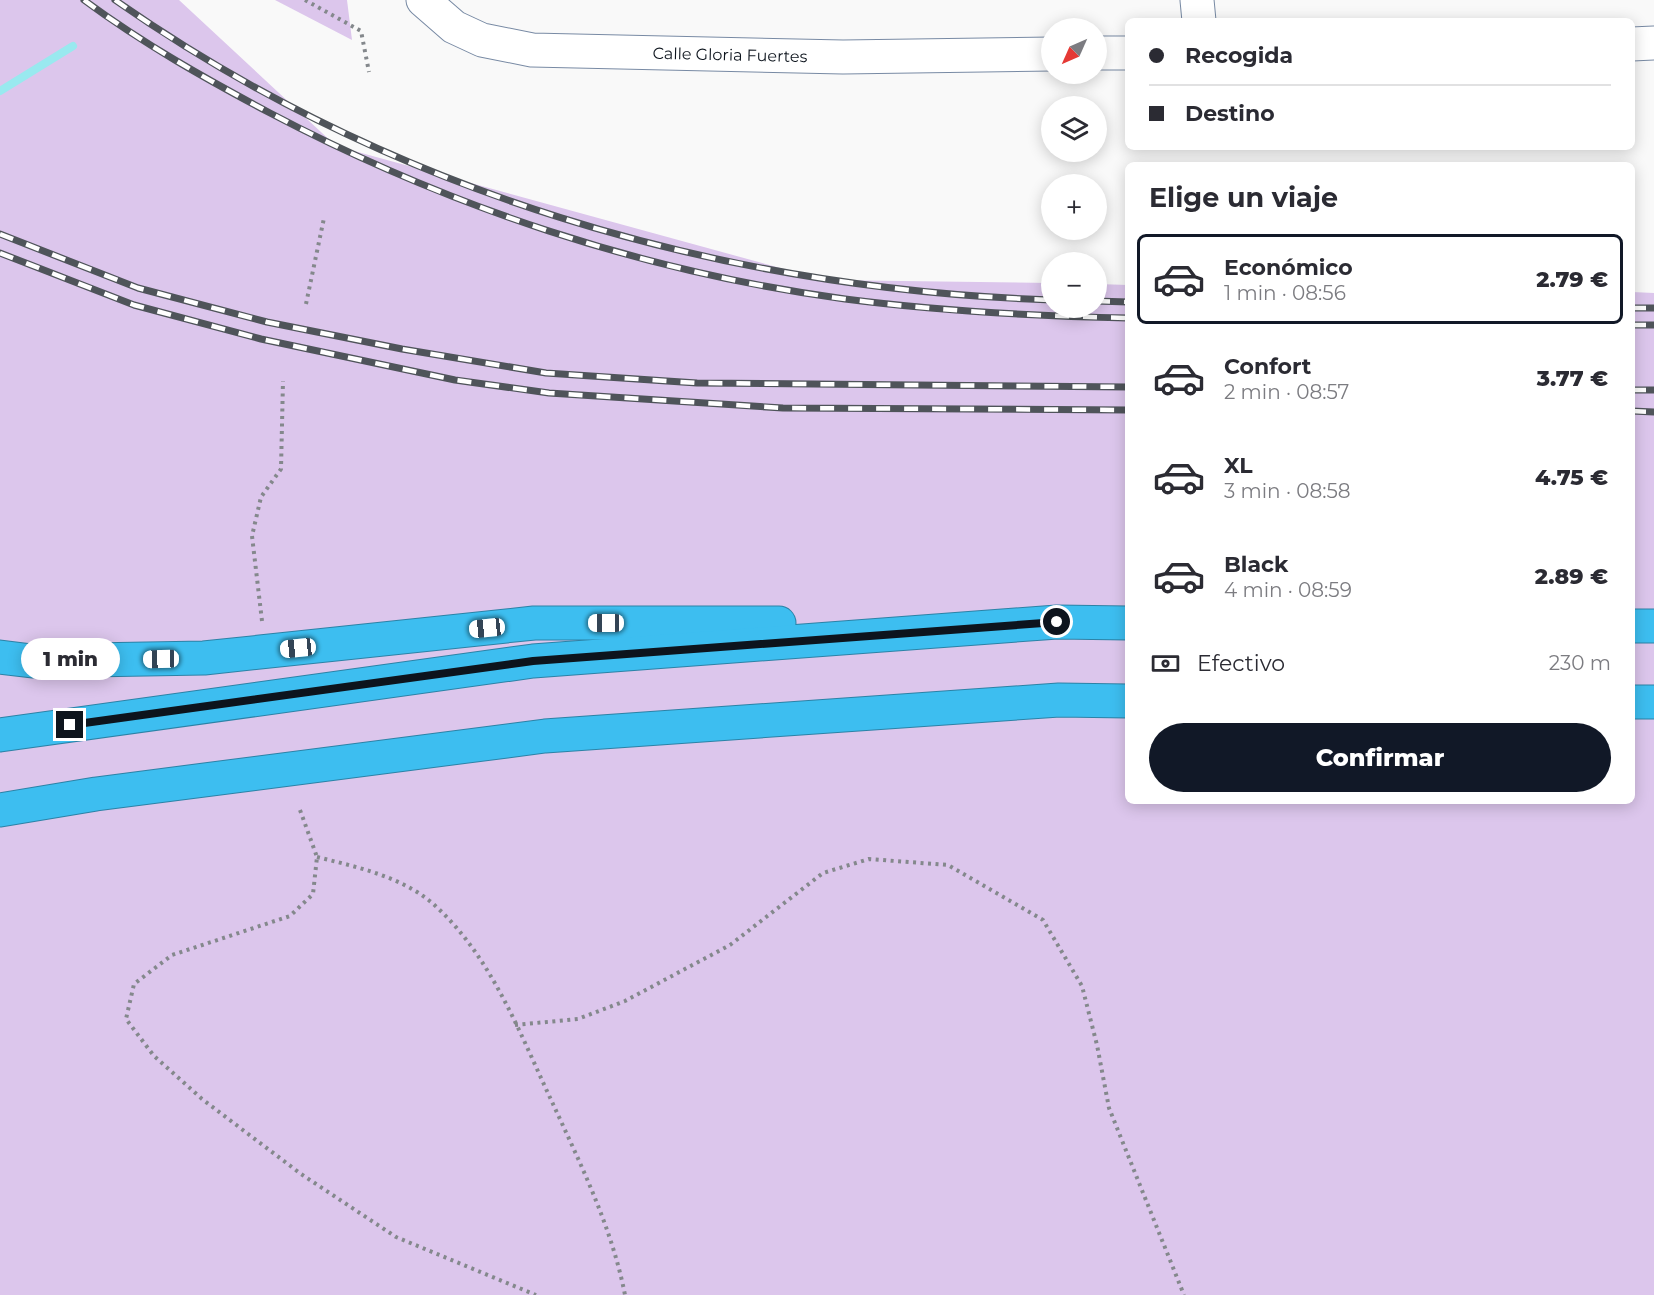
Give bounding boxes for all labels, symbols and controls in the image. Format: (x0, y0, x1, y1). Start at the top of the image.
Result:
north arrow (1041, 18, 1107, 84)
map controls (1041, 18, 1107, 318)
text: Recogida (1185, 42, 1293, 69)
street label: Calle Gloria Fuertes (652, 43, 808, 66)
button: layers (1041, 96, 1107, 162)
text: Destino (1185, 100, 1275, 127)
button: + (1041, 174, 1107, 240)
text: Elige un viaje (1149, 181, 1338, 214)
button: − (1041, 252, 1107, 318)
icon: car (1152, 252, 1206, 306)
text: Económico (1224, 254, 1353, 281)
text: 2.79 € (1536, 266, 1608, 293)
text: 1 min · 08:56 (1224, 281, 1346, 305)
icon: car (1152, 351, 1206, 405)
text: Confort (1224, 353, 1311, 380)
text: 3.77 € (1537, 365, 1608, 392)
text: 2 min · 08:57 (1224, 380, 1349, 404)
icon: car (1152, 450, 1206, 504)
text: XL (1224, 452, 1253, 479)
text: 4.75 € (1535, 464, 1608, 491)
text: 3 min · 08:58 (1224, 479, 1350, 503)
icon: car (1152, 549, 1206, 603)
text: Black (1224, 551, 1288, 578)
text: 2.89 € (1535, 563, 1608, 590)
text: 4 min · 08:59 (1224, 578, 1352, 602)
route start (1043, 608, 1070, 635)
car (588, 614, 624, 632)
car (468, 617, 506, 639)
car (279, 637, 317, 659)
callout: 1 min (20, 638, 119, 680)
text: 1 min (43, 647, 98, 671)
icon: cash (1149, 647, 1182, 680)
car (143, 650, 179, 668)
text: Efectivo (1197, 650, 1285, 677)
text: 230 m (1549, 651, 1611, 675)
route end (56, 711, 83, 738)
button: Confirmar (1149, 723, 1611, 792)

